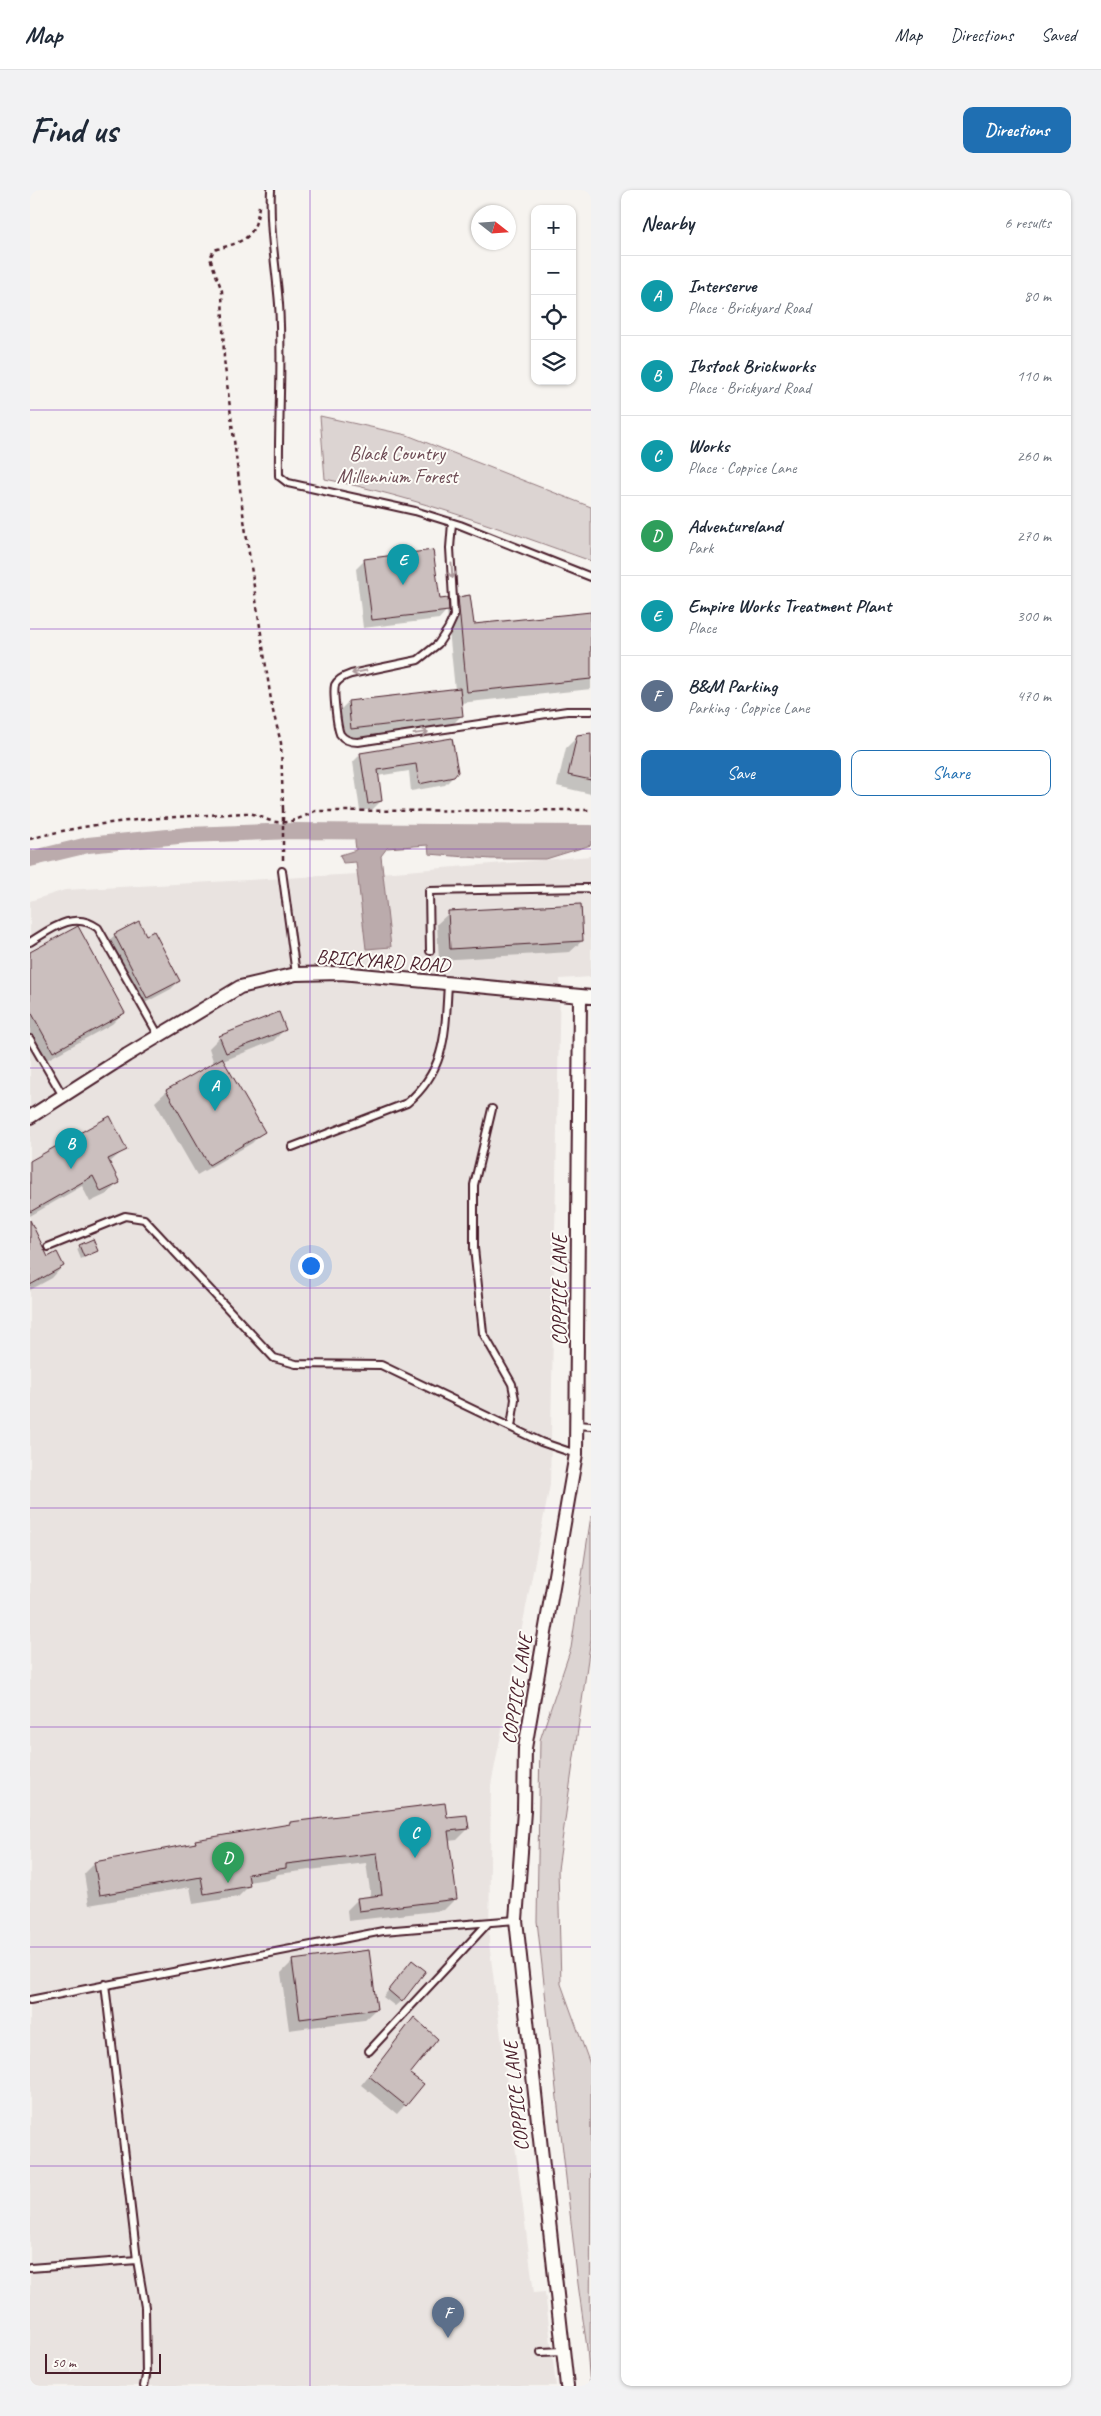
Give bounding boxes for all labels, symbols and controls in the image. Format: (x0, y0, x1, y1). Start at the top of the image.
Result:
text: Map (25, 20, 62, 50)
text: Map (895, 24, 922, 46)
text: Directions (950, 24, 1013, 46)
text: Saved (1041, 24, 1076, 46)
button: Directions (963, 107, 1071, 153)
text: Find us (30, 108, 117, 153)
north arrow (471, 205, 516, 250)
map controls (531, 205, 576, 385)
button: + (531, 205, 576, 250)
text: Nearby (641, 210, 694, 236)
text: 6 results (1004, 213, 1051, 233)
button: − (531, 250, 576, 295)
text: Interserve (688, 274, 756, 298)
text: A (653, 286, 661, 306)
text: 80 m (1024, 286, 1051, 306)
button: locate (531, 295, 576, 340)
text: Place · Brickyard Road (688, 298, 811, 318)
button: layers (531, 340, 576, 385)
text: Ibstock Brickworks (688, 354, 815, 378)
text: B (653, 366, 661, 386)
text: 110 m (1017, 366, 1051, 386)
text: Place · Brickyard Road (688, 378, 811, 398)
text: Works (688, 434, 729, 458)
park label: Black Country Millennium Forest (337, 441, 460, 489)
text: C (653, 446, 661, 466)
text: 260 m (1017, 446, 1051, 466)
text: Place · Coppice Lane (688, 458, 796, 478)
text: Adventureland (688, 514, 781, 538)
text: D (652, 526, 662, 546)
text: 270 m (1017, 526, 1051, 546)
text: Park (688, 538, 713, 558)
pin: E (387, 544, 419, 585)
one-way arrow (447, 563, 457, 579)
text: Empire Works Treatment Plant (688, 594, 891, 618)
text: E (653, 606, 661, 626)
text: 300 m (1017, 606, 1051, 626)
text: Place (688, 618, 716, 638)
one-way arrow (352, 668, 368, 677)
text: B&M Parking (688, 674, 777, 698)
text: F (653, 686, 661, 706)
text: 470 m (1017, 686, 1051, 706)
text: Parking · Coppice Lane (688, 698, 810, 718)
one-way arrow (413, 728, 429, 738)
button: Save (641, 750, 841, 796)
button: Share (851, 750, 1051, 796)
street label: BRICKYARD ROAD (315, 944, 453, 978)
pin: A (199, 1070, 231, 1111)
pin: B (55, 1128, 87, 1169)
street label: COPPICE LANE (547, 1232, 572, 1345)
your location (298, 1253, 324, 1279)
street label: COPPICE LANE (496, 1629, 538, 1746)
pin: C (399, 1817, 431, 1858)
pin: D (212, 1842, 244, 1883)
street label: COPPICE LANE (497, 2037, 534, 2152)
pin: F (432, 2297, 464, 2338)
scale bar (45, 2351, 161, 2374)
text: 50 m (52, 2354, 76, 2371)

